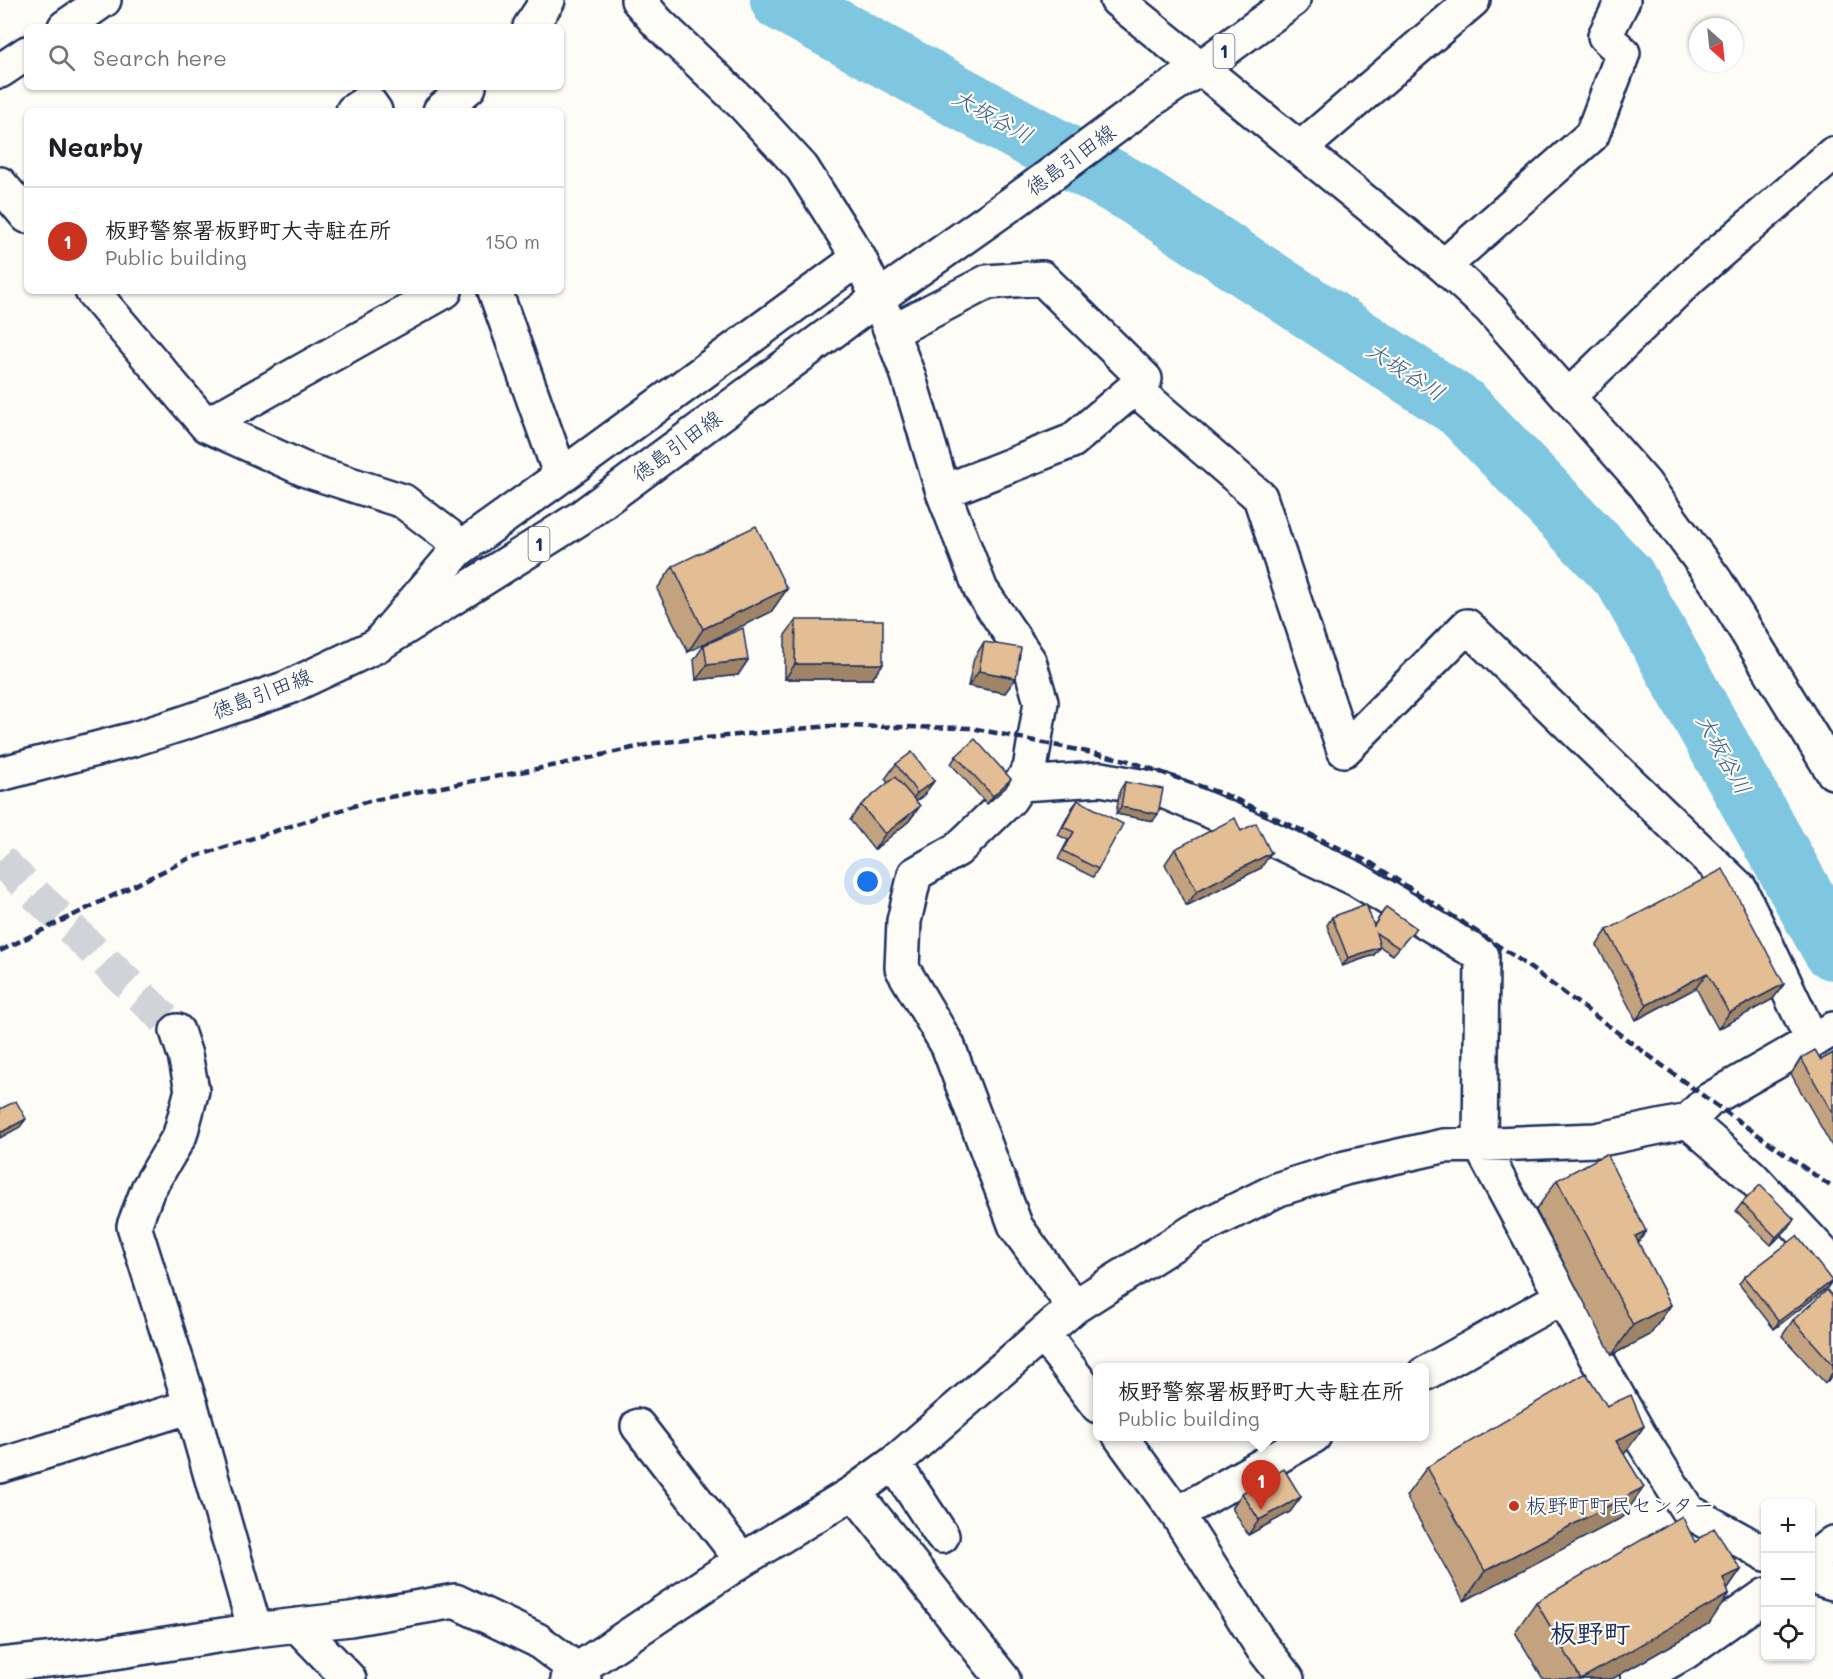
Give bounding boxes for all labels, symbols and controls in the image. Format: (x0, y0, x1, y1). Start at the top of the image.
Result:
north arrow (1689, 18, 1743, 72)
search box (24, 24, 564, 90)
road number: 1 (1214, 34, 1234, 68)
icon: search (45, 41, 78, 74)
text: Search here (93, 43, 227, 72)
water label: 大坂谷川 (948, 82, 1039, 150)
street label: 徳島引田線 (1020, 117, 1121, 201)
text: Nearby (48, 130, 143, 164)
text: 板野警察署板野町大寺駐在所 (105, 215, 391, 244)
text: 1 (63, 228, 72, 254)
text: 150 m (485, 228, 540, 254)
text: Public building (105, 244, 247, 270)
water label: 大坂谷川 (1361, 334, 1451, 407)
street label: 徳島引田線 (626, 403, 727, 487)
road number: 1 (528, 527, 550, 561)
street label: 徳島引田線 (208, 661, 315, 724)
water label: 大坂谷川 (1690, 708, 1758, 799)
your location (853, 867, 882, 896)
popup (1093, 1363, 1429, 1441)
text: 板野警察署板野町大寺駐在所 (1118, 1376, 1404, 1405)
text: Public building (1118, 1405, 1259, 1431)
pin: 1 (1242, 1460, 1280, 1510)
place label: 板野町町民センター (1526, 1491, 1714, 1518)
marker: 板野町町民センター (1507, 1499, 1521, 1513)
map controls (1761, 1499, 1815, 1661)
button: + (1761, 1499, 1815, 1553)
button: − (1761, 1553, 1815, 1607)
button: locate (1761, 1607, 1815, 1661)
district label: 板野町 (1550, 1615, 1631, 1650)

